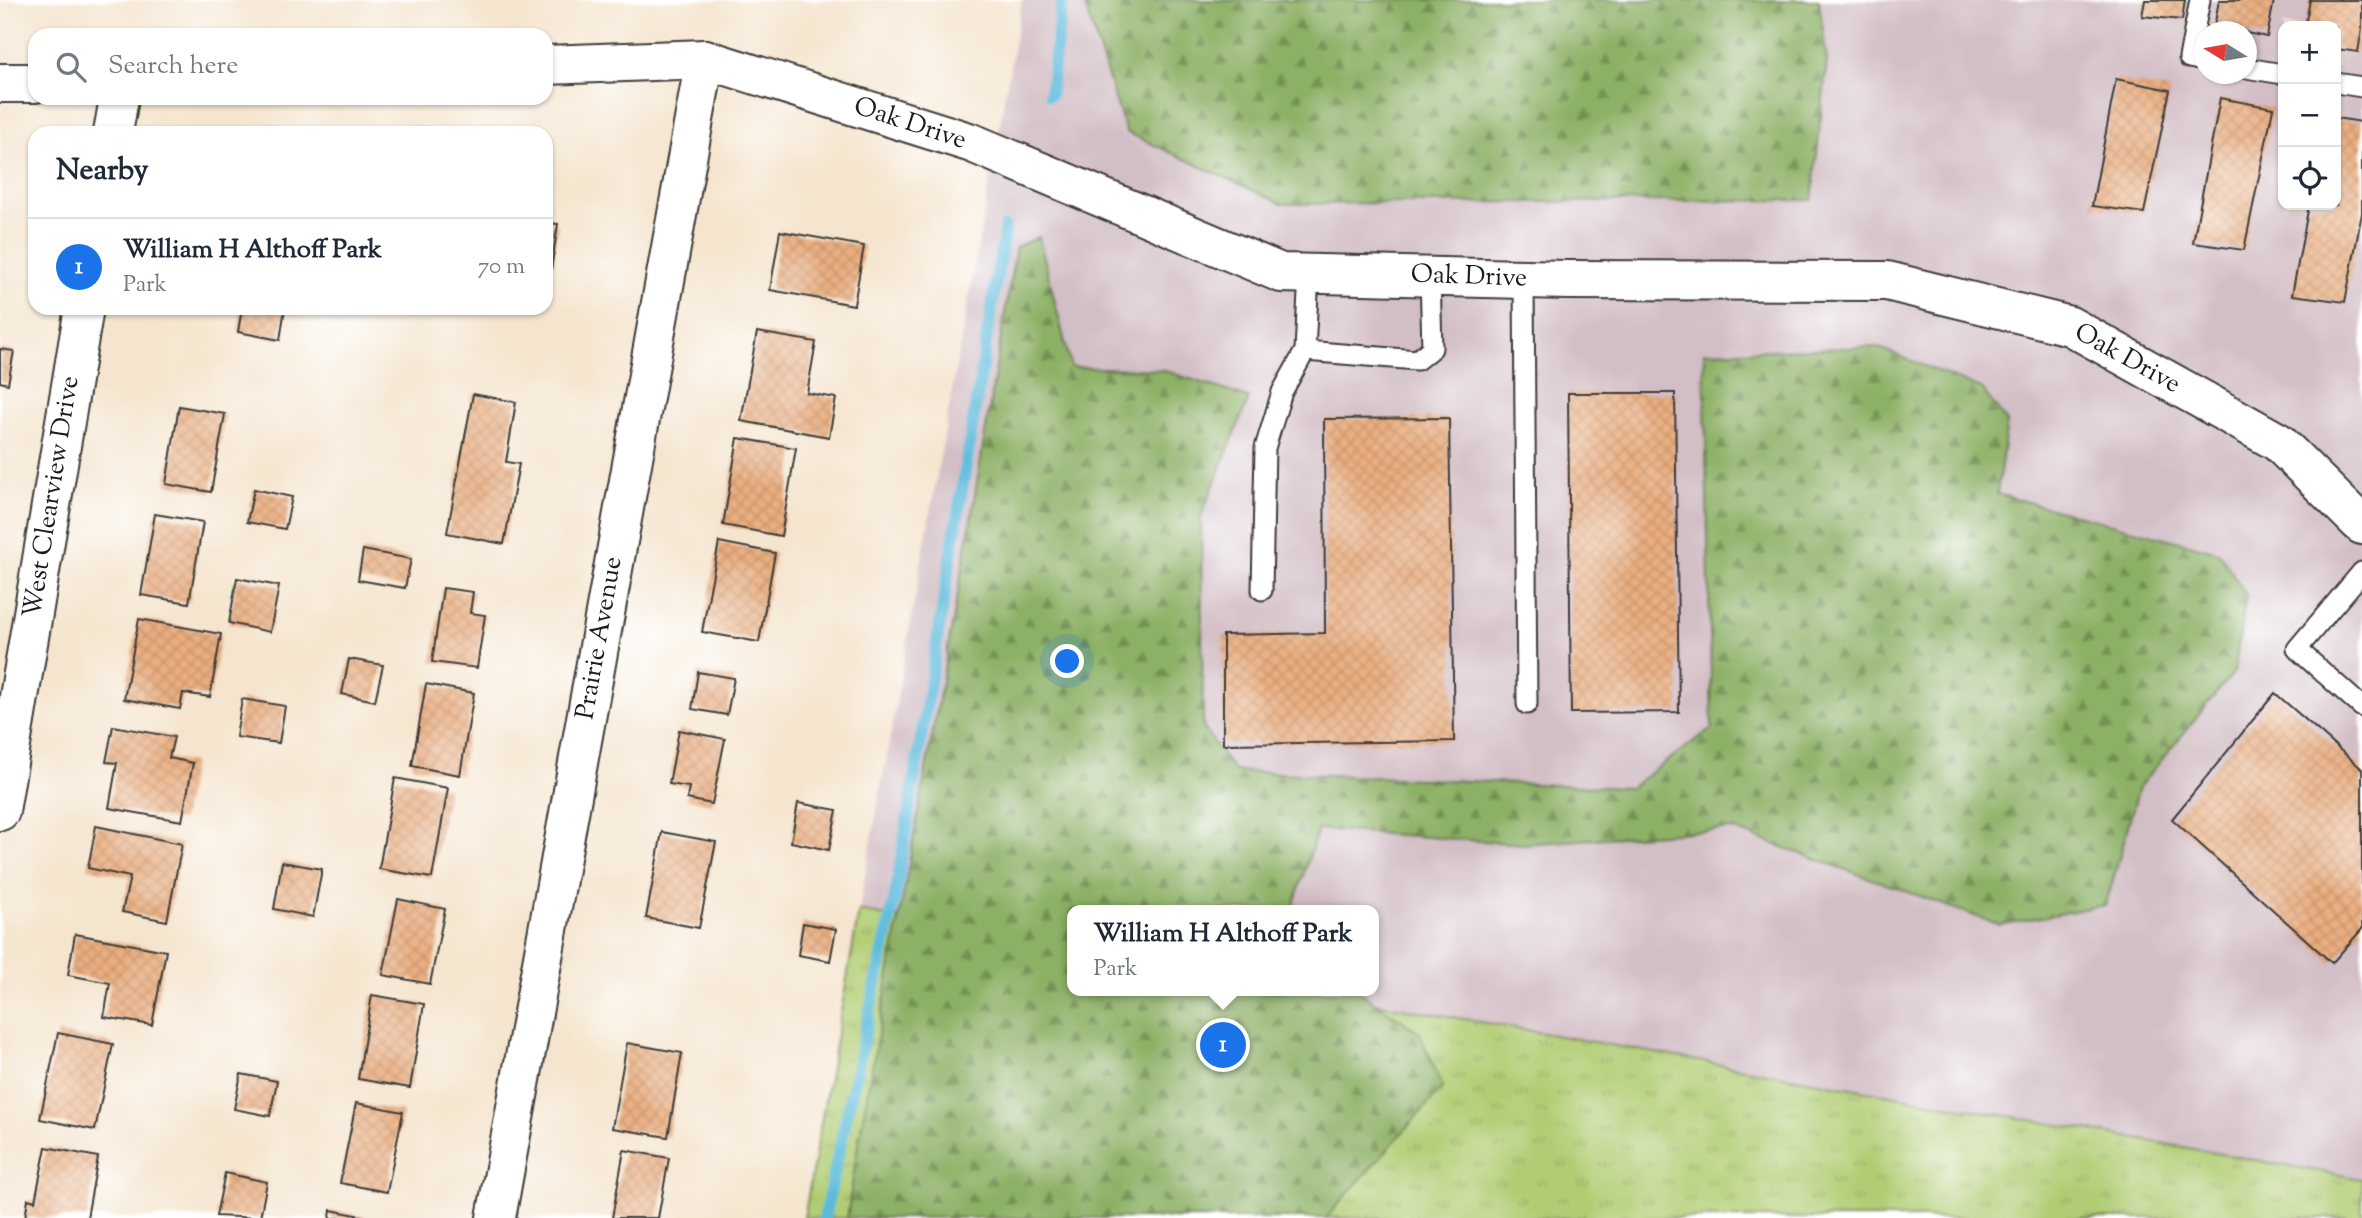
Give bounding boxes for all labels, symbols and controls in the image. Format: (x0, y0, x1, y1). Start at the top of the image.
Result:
north arrow (2194, 21, 2257, 84)
map controls (2278, 21, 2341, 210)
button: + (2278, 21, 2341, 84)
search box (28, 28, 553, 105)
icon: search (52, 48, 90, 86)
text: Search here (108, 48, 238, 85)
button: − (2278, 84, 2341, 147)
street label: Oak Drive (849, 88, 971, 160)
button: locate (2278, 147, 2341, 210)
text: Nearby (56, 150, 148, 193)
text: William H Althoff Park (123, 232, 382, 269)
text: 1 (75, 251, 83, 284)
text: 70 m (478, 251, 525, 284)
street label: Oak Drive (1410, 256, 1528, 298)
text: Park (123, 269, 167, 302)
street label: Oak Drive (2067, 315, 2187, 403)
street label: West Clearview Drive (15, 373, 89, 621)
street label: Prairie Avenue (567, 554, 633, 722)
your location (1050, 644, 1084, 678)
popup (1067, 905, 1379, 996)
text: William H Althoff Park (1093, 916, 1353, 953)
text: Park (1093, 953, 1137, 986)
pin: 1 (1200, 1019, 1246, 1071)

